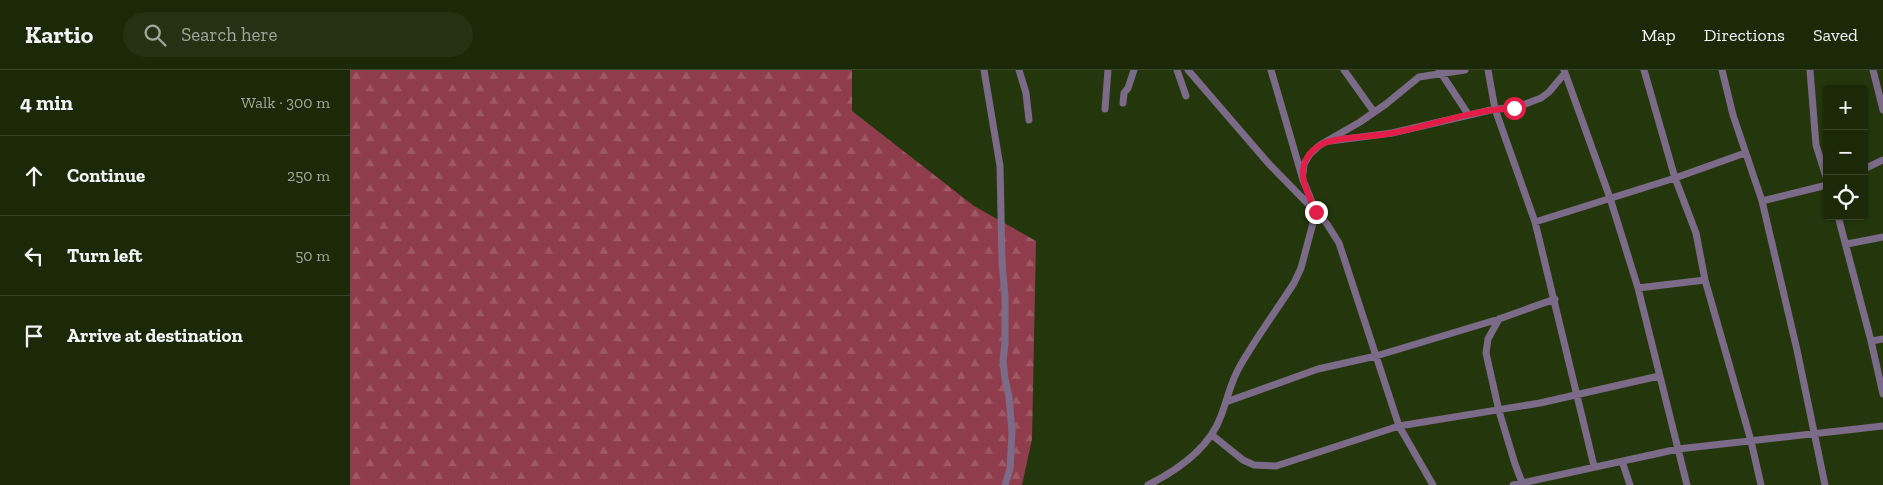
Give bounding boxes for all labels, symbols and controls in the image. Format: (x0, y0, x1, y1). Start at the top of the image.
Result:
search box (123, 12, 473, 57)
text: Kartio (25, 20, 93, 49)
icon: search (141, 21, 169, 49)
text: Search here (181, 23, 277, 46)
text: Map (1641, 24, 1676, 46)
text: Directions (1704, 24, 1785, 46)
text: Saved (1813, 24, 1858, 46)
map controls (1823, 85, 1868, 220)
button: + (1823, 85, 1868, 130)
text: 4 min (20, 90, 73, 115)
text: Walk · 300 m (241, 93, 330, 112)
route start (1503, 97, 1526, 120)
button: − (1823, 130, 1868, 175)
icon: ahead (20, 162, 48, 190)
text: Continue (67, 164, 145, 187)
text: 250 m (287, 166, 330, 185)
button: locate (1823, 175, 1868, 220)
route end (1305, 201, 1328, 224)
icon: left (20, 242, 48, 270)
text: Turn left (67, 244, 142, 267)
text: 50 m (295, 246, 330, 265)
icon: arrive (20, 322, 48, 350)
text: Arrive at destination (67, 324, 243, 347)

